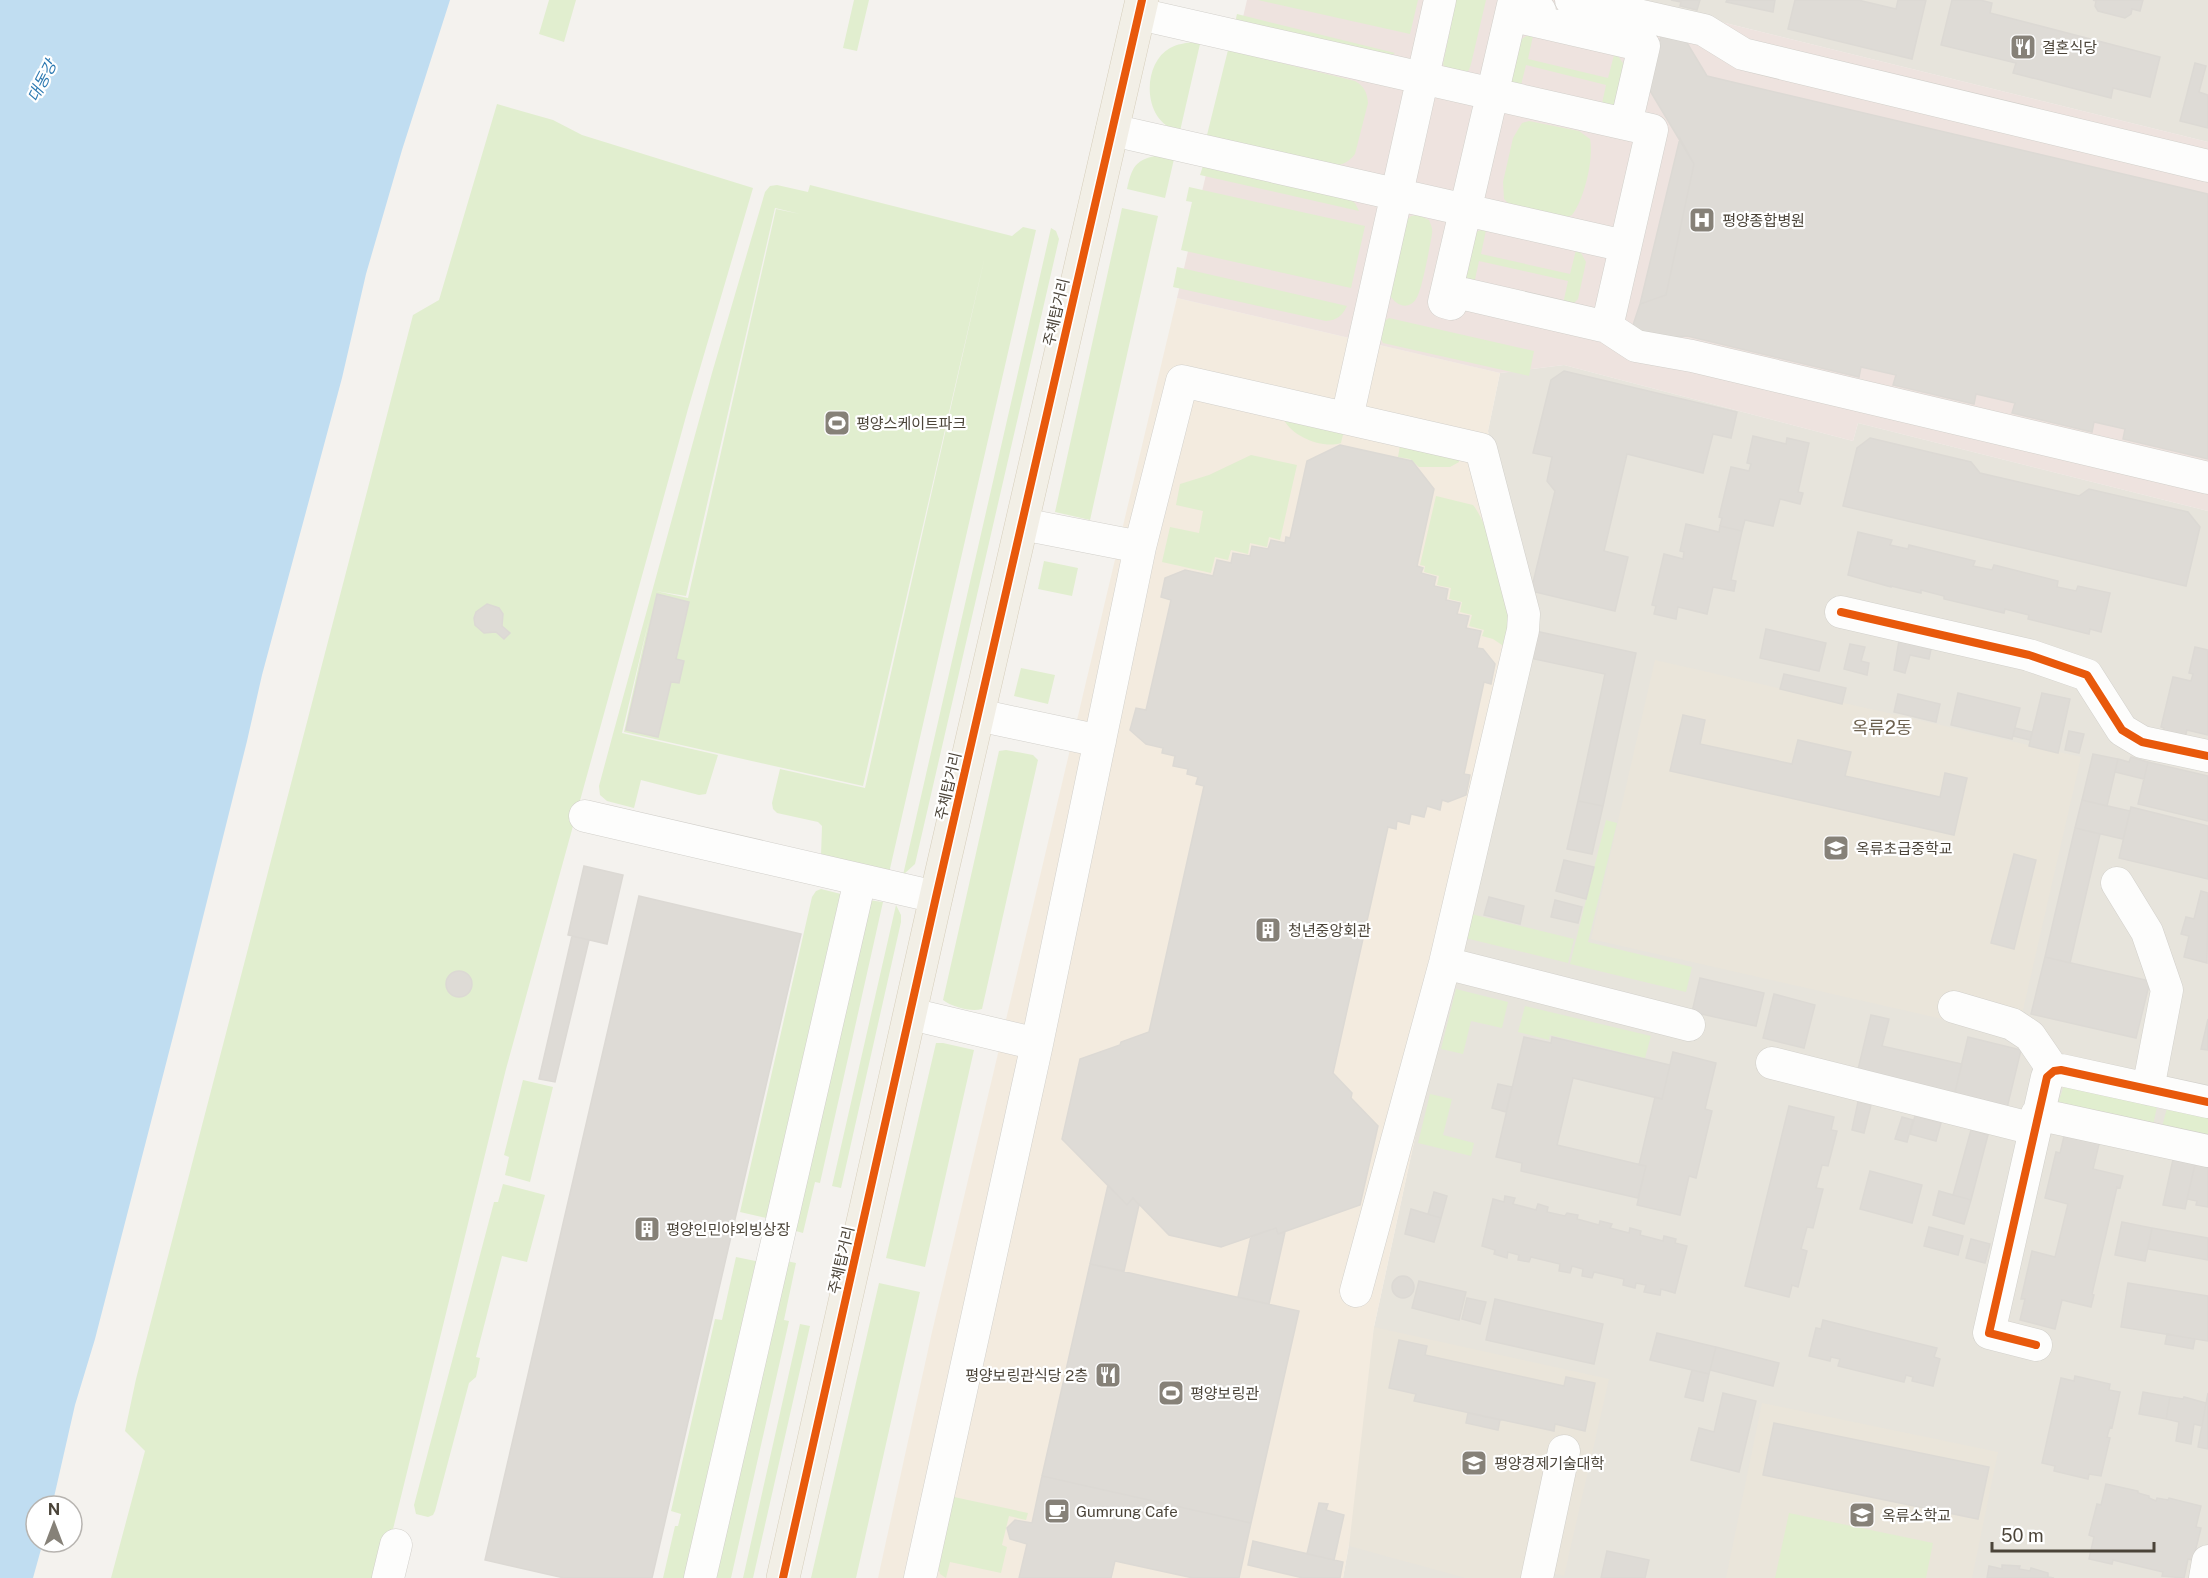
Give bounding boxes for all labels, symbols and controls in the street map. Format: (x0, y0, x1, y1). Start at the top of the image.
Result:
restaurant icon: 결혼식당 (2008, 32, 2038, 62)
place label: 결혼식당 (2042, 39, 2097, 56)
water label: 대동강 (24, 55, 62, 105)
hospital icon: 평양종합병원 (1687, 205, 1717, 235)
place label: 평양종합병원 (1722, 212, 1805, 229)
street label: 주체탑거리 (1040, 276, 1072, 348)
sports icon: 평양스케이트파크 (822, 408, 852, 438)
place label: 평양스케이트파크 (856, 415, 966, 432)
district label: 옥류2동 (1852, 717, 1912, 738)
street label: 주체탑거리 (932, 750, 964, 822)
school or university icon: 옥류초급중학교 (1821, 833, 1851, 863)
place label: 옥류초급중학교 (1856, 840, 1953, 857)
building icon: 청년중앙회관 (1253, 915, 1283, 945)
place label: 청년중앙회관 (1288, 922, 1371, 939)
building icon: 평양인민야외빙상장 (632, 1214, 662, 1244)
place label: 평양인민야외빙상장 (666, 1221, 790, 1238)
street label: 주체탑거리 (825, 1224, 857, 1296)
restaurant icon: 평양보링관식당 2층 (1093, 1360, 1123, 1390)
place label: 평양보링관식당 2층 (965, 1367, 1088, 1384)
sports icon: 평양보링관 (1156, 1378, 1186, 1408)
place label: 평양보링관 (1190, 1385, 1259, 1402)
school or university icon: 평양경제기술대학 (1459, 1448, 1489, 1478)
place label: 평양경제기술대학 (1494, 1455, 1605, 1472)
north arrow (24, 1494, 84, 1554)
cafe icon: Gumrung Cafe (1042, 1496, 1072, 1526)
text: N (48, 1500, 60, 1519)
school or university icon: 옥류소학교 (1847, 1500, 1877, 1530)
place label: Gumrung Cafe (1076, 1503, 1178, 1520)
place label: 옥류소학교 (1882, 1507, 1951, 1524)
scale bar (1992, 1515, 2154, 1553)
text: 50 m (2001, 1525, 2044, 1546)

